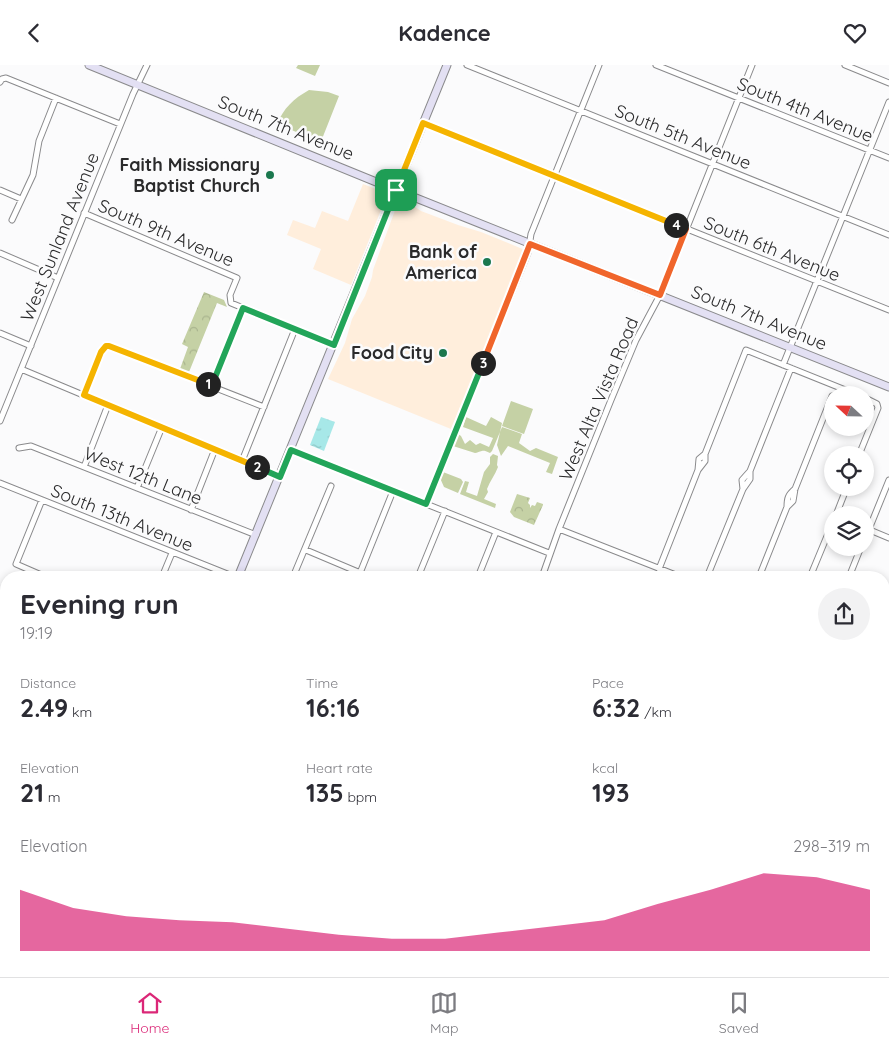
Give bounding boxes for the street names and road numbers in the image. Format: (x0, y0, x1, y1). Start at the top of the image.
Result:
street label: South 4th Avenue (734, 72, 877, 147)
street label: South 7th Avenue (215, 90, 357, 165)
street label: South 5th Avenue (612, 99, 755, 174)
street label: West Sunland Avenue (15, 149, 104, 325)
street label: South 9th Avenue (95, 194, 238, 272)
street label: South 6th Avenue (701, 211, 844, 286)
street label: South 7th Avenue (688, 280, 830, 355)
street label: West Alta Vista Road (554, 314, 643, 484)
street label: West 12th Lane (81, 441, 206, 510)
street label: South 13th Avenue (48, 479, 197, 557)

